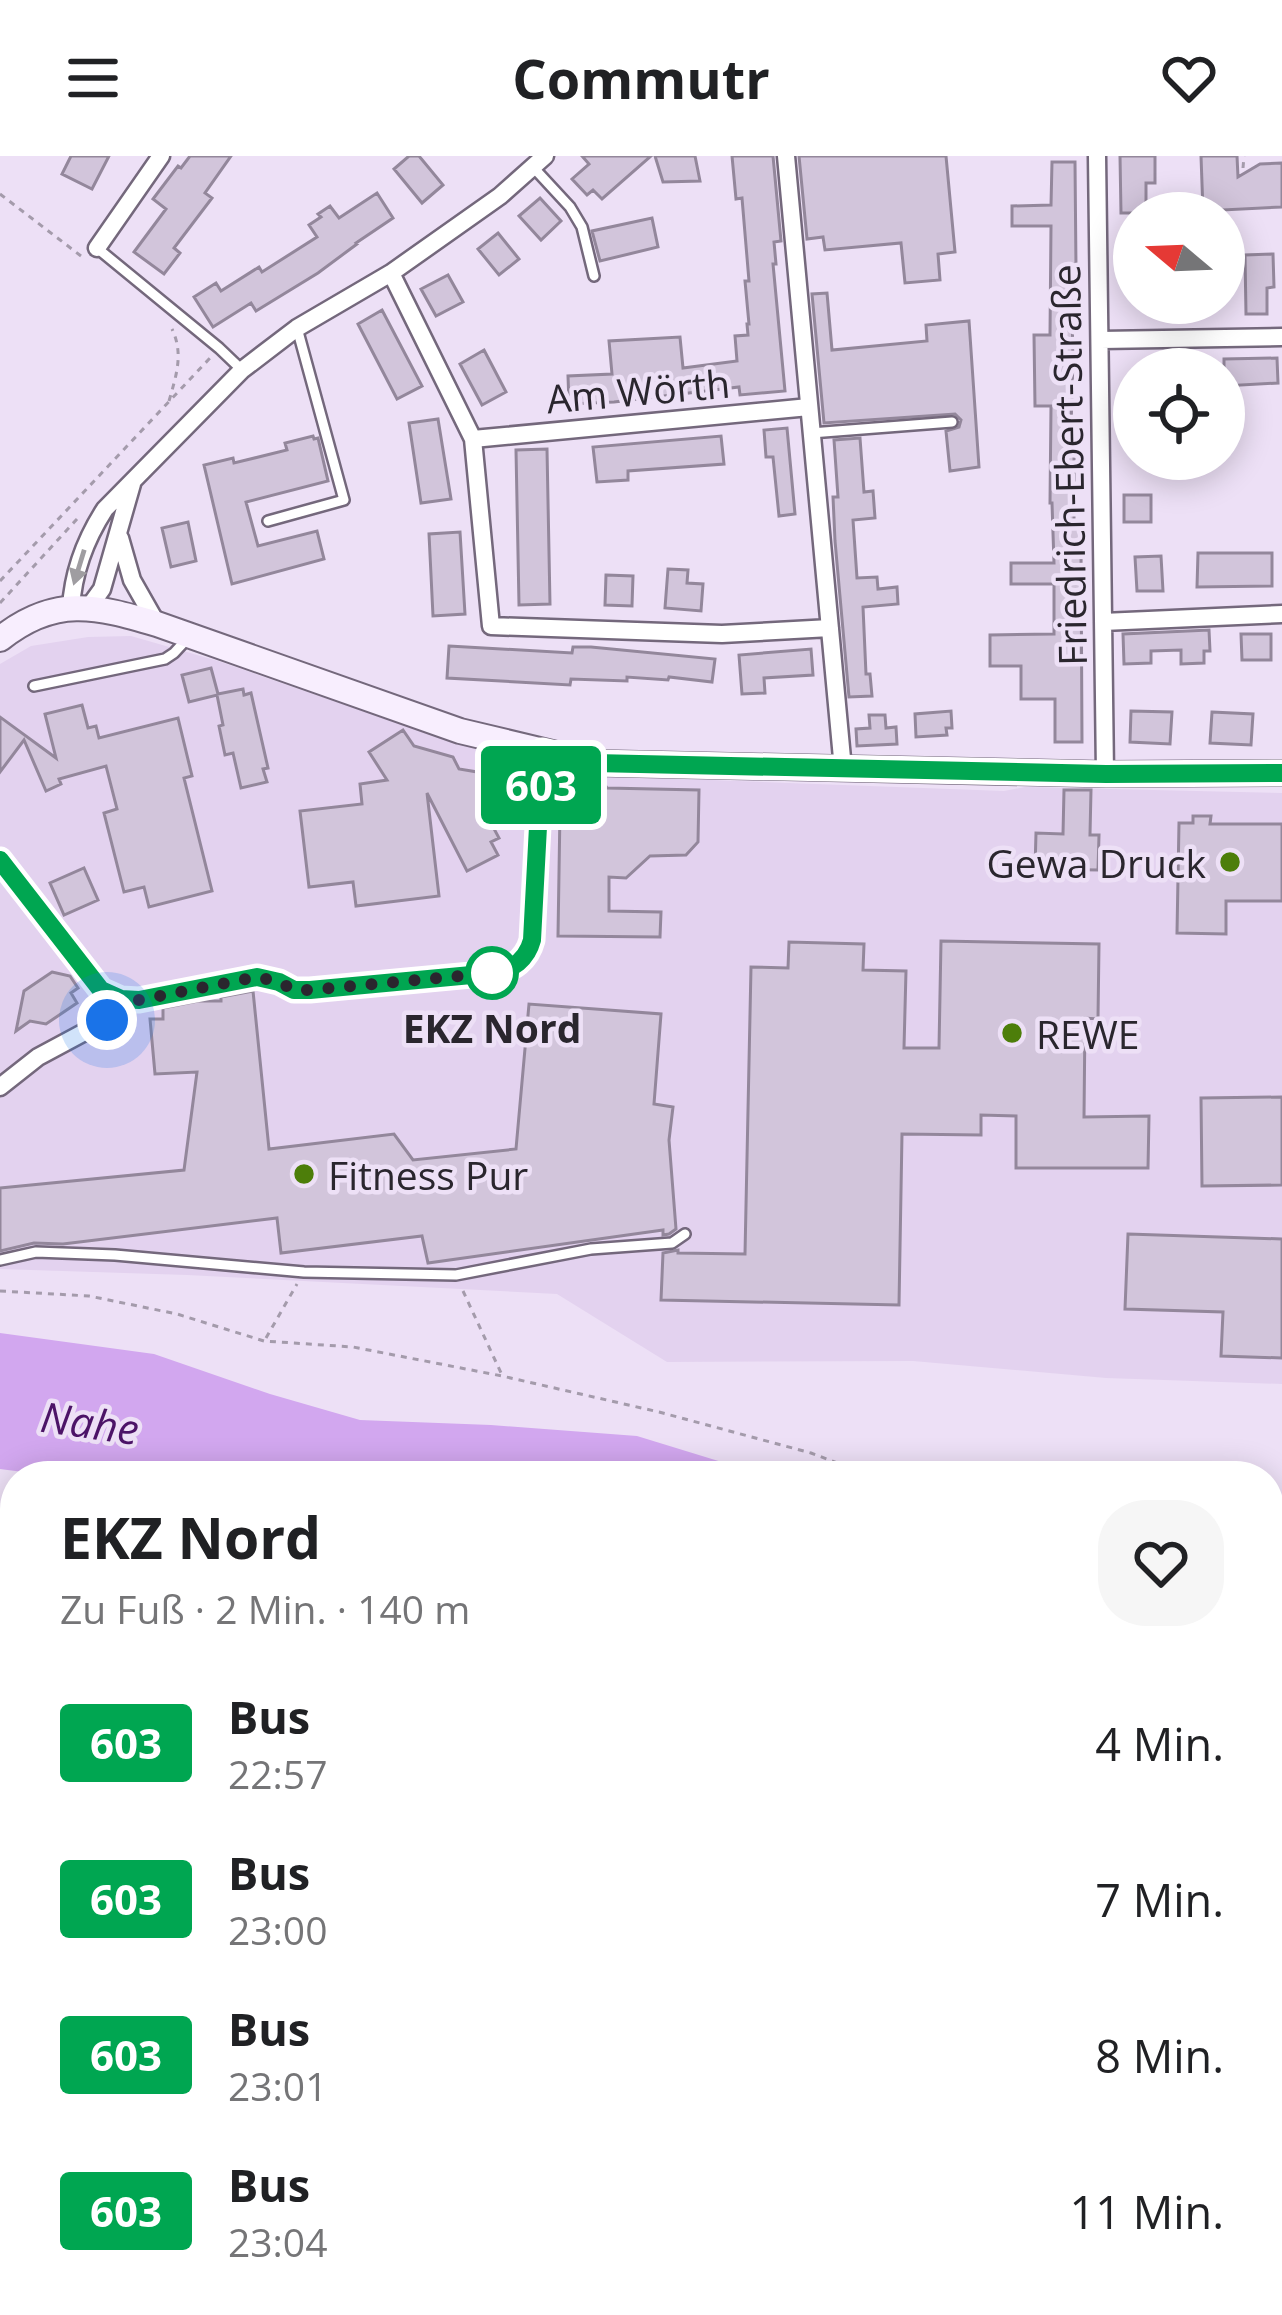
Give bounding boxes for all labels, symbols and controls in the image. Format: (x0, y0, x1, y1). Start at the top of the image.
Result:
text: Commutr (512, 41, 770, 115)
icon: menu (60, 45, 126, 111)
icon: heart (1156, 45, 1222, 111)
north arrow (1113, 192, 1245, 324)
map controls (1113, 192, 1245, 480)
street label: Friedrich-Ebert-Straße (1038, 264, 1098, 666)
button: locate (1113, 348, 1245, 480)
street label: Am Wörth (544, 356, 732, 424)
one-way arrow (69, 549, 87, 586)
line badge: 603 (472, 746, 610, 824)
text: 603 (505, 756, 577, 813)
place label: Gewa Druck (986, 836, 1207, 889)
marker: Gewa Druck (1217, 849, 1243, 875)
marker: EKZ Nord (467, 948, 517, 998)
your location (77, 990, 137, 1050)
place label: EKZ Nord (403, 1001, 581, 1054)
place label: REWE (1036, 1007, 1139, 1060)
marker: REWE (999, 1020, 1025, 1046)
place label: Fitness Pur (328, 1148, 528, 1201)
marker: Fitness Pur (291, 1161, 317, 1187)
water label: Nahe (37, 1387, 143, 1457)
text: EKZ Nord (60, 1498, 321, 1576)
button: heart (1098, 1500, 1224, 1626)
text: Zu Fuß · 2 Min. · 140 m (60, 1582, 470, 1635)
text: Bus (228, 1686, 310, 1747)
text: 4 Min. (1095, 1713, 1224, 1774)
text: 603 (90, 1714, 162, 1771)
text: 22:57 (228, 1747, 327, 1800)
text: Bus (228, 1842, 310, 1903)
text: 7 Min. (1095, 1869, 1224, 1930)
text: 603 (90, 1870, 162, 1927)
text: 23:00 (228, 1903, 327, 1956)
text: Bus (228, 1998, 310, 2059)
text: 8 Min. (1095, 2025, 1224, 2086)
text: 603 (90, 2026, 162, 2083)
text: 23:01 (228, 2059, 327, 2112)
text: Bus (228, 2154, 310, 2215)
text: 11 Min. (1070, 2181, 1224, 2242)
text: 603 (90, 2182, 162, 2239)
text: 23:04 (228, 2215, 327, 2268)

